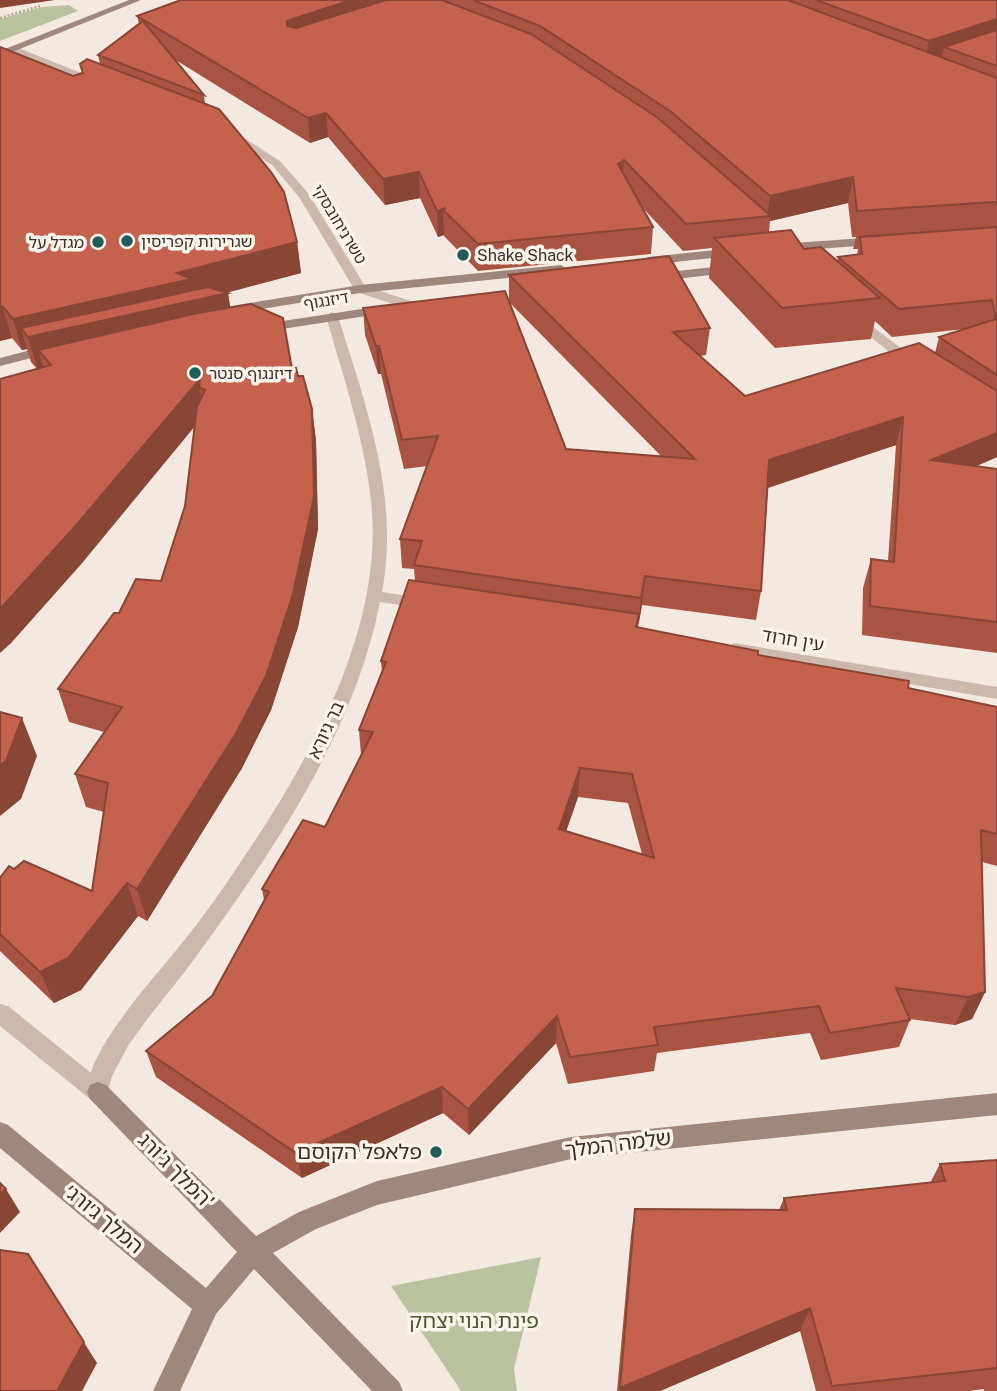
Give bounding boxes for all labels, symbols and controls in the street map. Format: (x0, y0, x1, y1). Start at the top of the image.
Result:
street label: טשרניחובסקי (308, 181, 371, 268)
place label: שגרירות קפריסין (141, 232, 252, 251)
place label: מגדל על (29, 233, 84, 252)
marker: שגרירות קפריסין (119, 233, 135, 249)
marker: מגדל על (90, 234, 106, 250)
place label: Shake Shack (477, 246, 574, 265)
marker: Shake Shack (455, 247, 471, 263)
street label: דיזנגוף (302, 288, 350, 313)
place label: דיזנגוף סנטר (209, 364, 293, 383)
marker: דיזנגוף סנטר (187, 365, 203, 381)
street label: עין חרוד (760, 624, 826, 655)
street label: בר גיורא (303, 698, 348, 762)
street label: שלמה המלך (563, 1125, 673, 1162)
street label: המלך ג'ורג' (133, 1127, 220, 1214)
place label: פלאפל הקוסם (297, 1139, 422, 1164)
marker: פלאפל הקוסם (428, 1144, 444, 1160)
street label: המלך ג׳ורג׳ (60, 1179, 149, 1259)
park label: פינת הנוי יצחק (409, 1308, 539, 1333)

